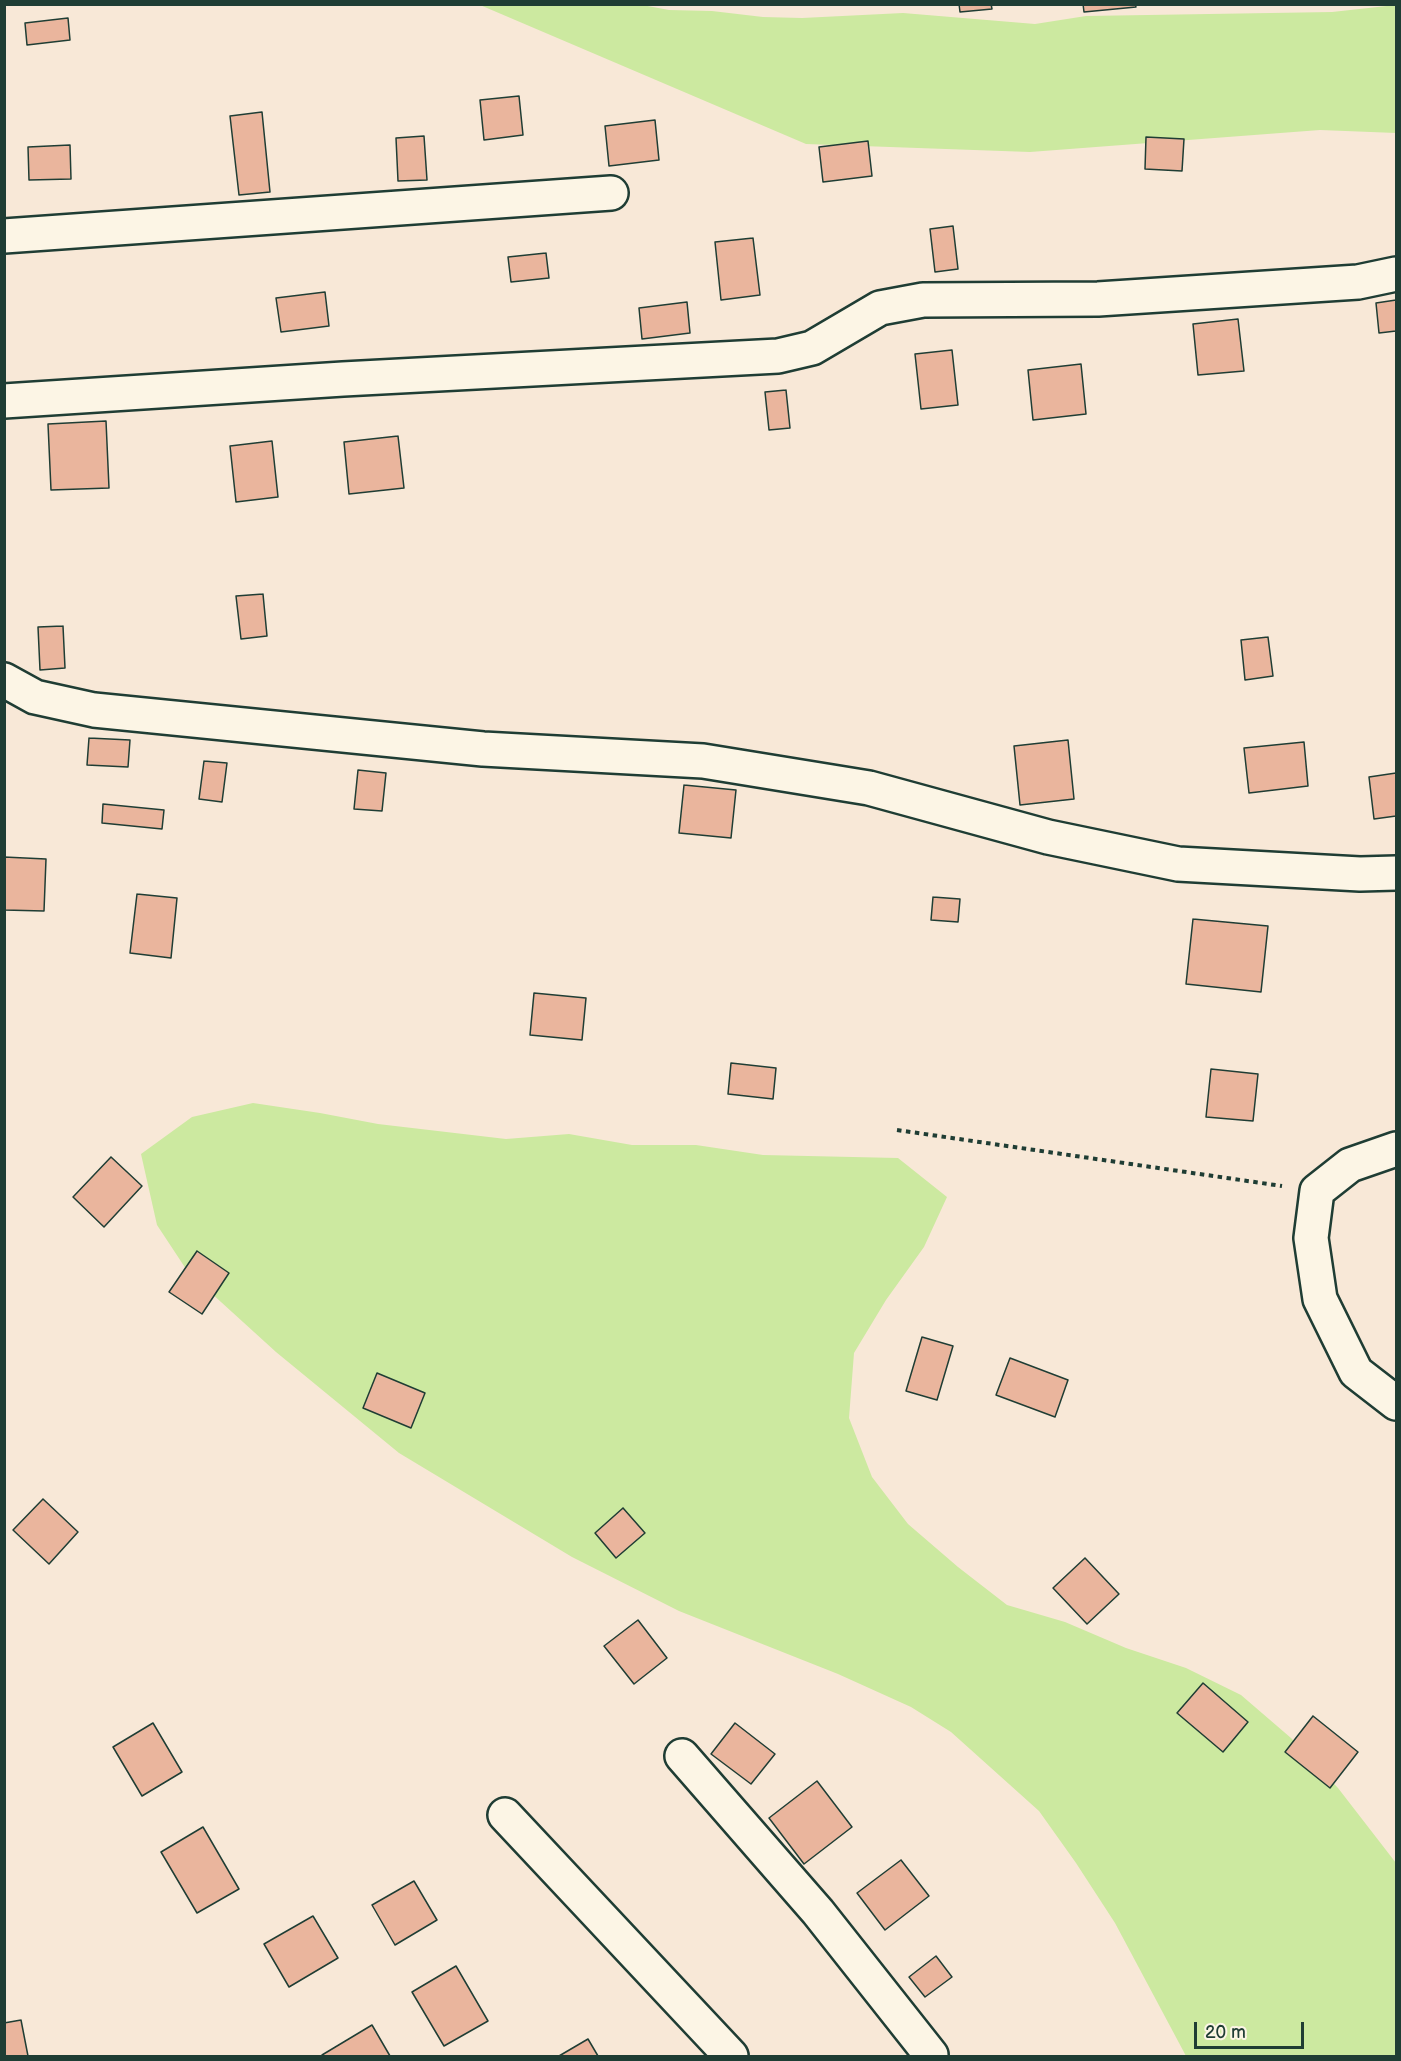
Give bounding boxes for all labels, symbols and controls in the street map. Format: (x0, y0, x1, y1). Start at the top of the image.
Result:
scale bar (1197, 2010, 1306, 2048)
text: 20 m (1205, 2022, 1246, 2043)

